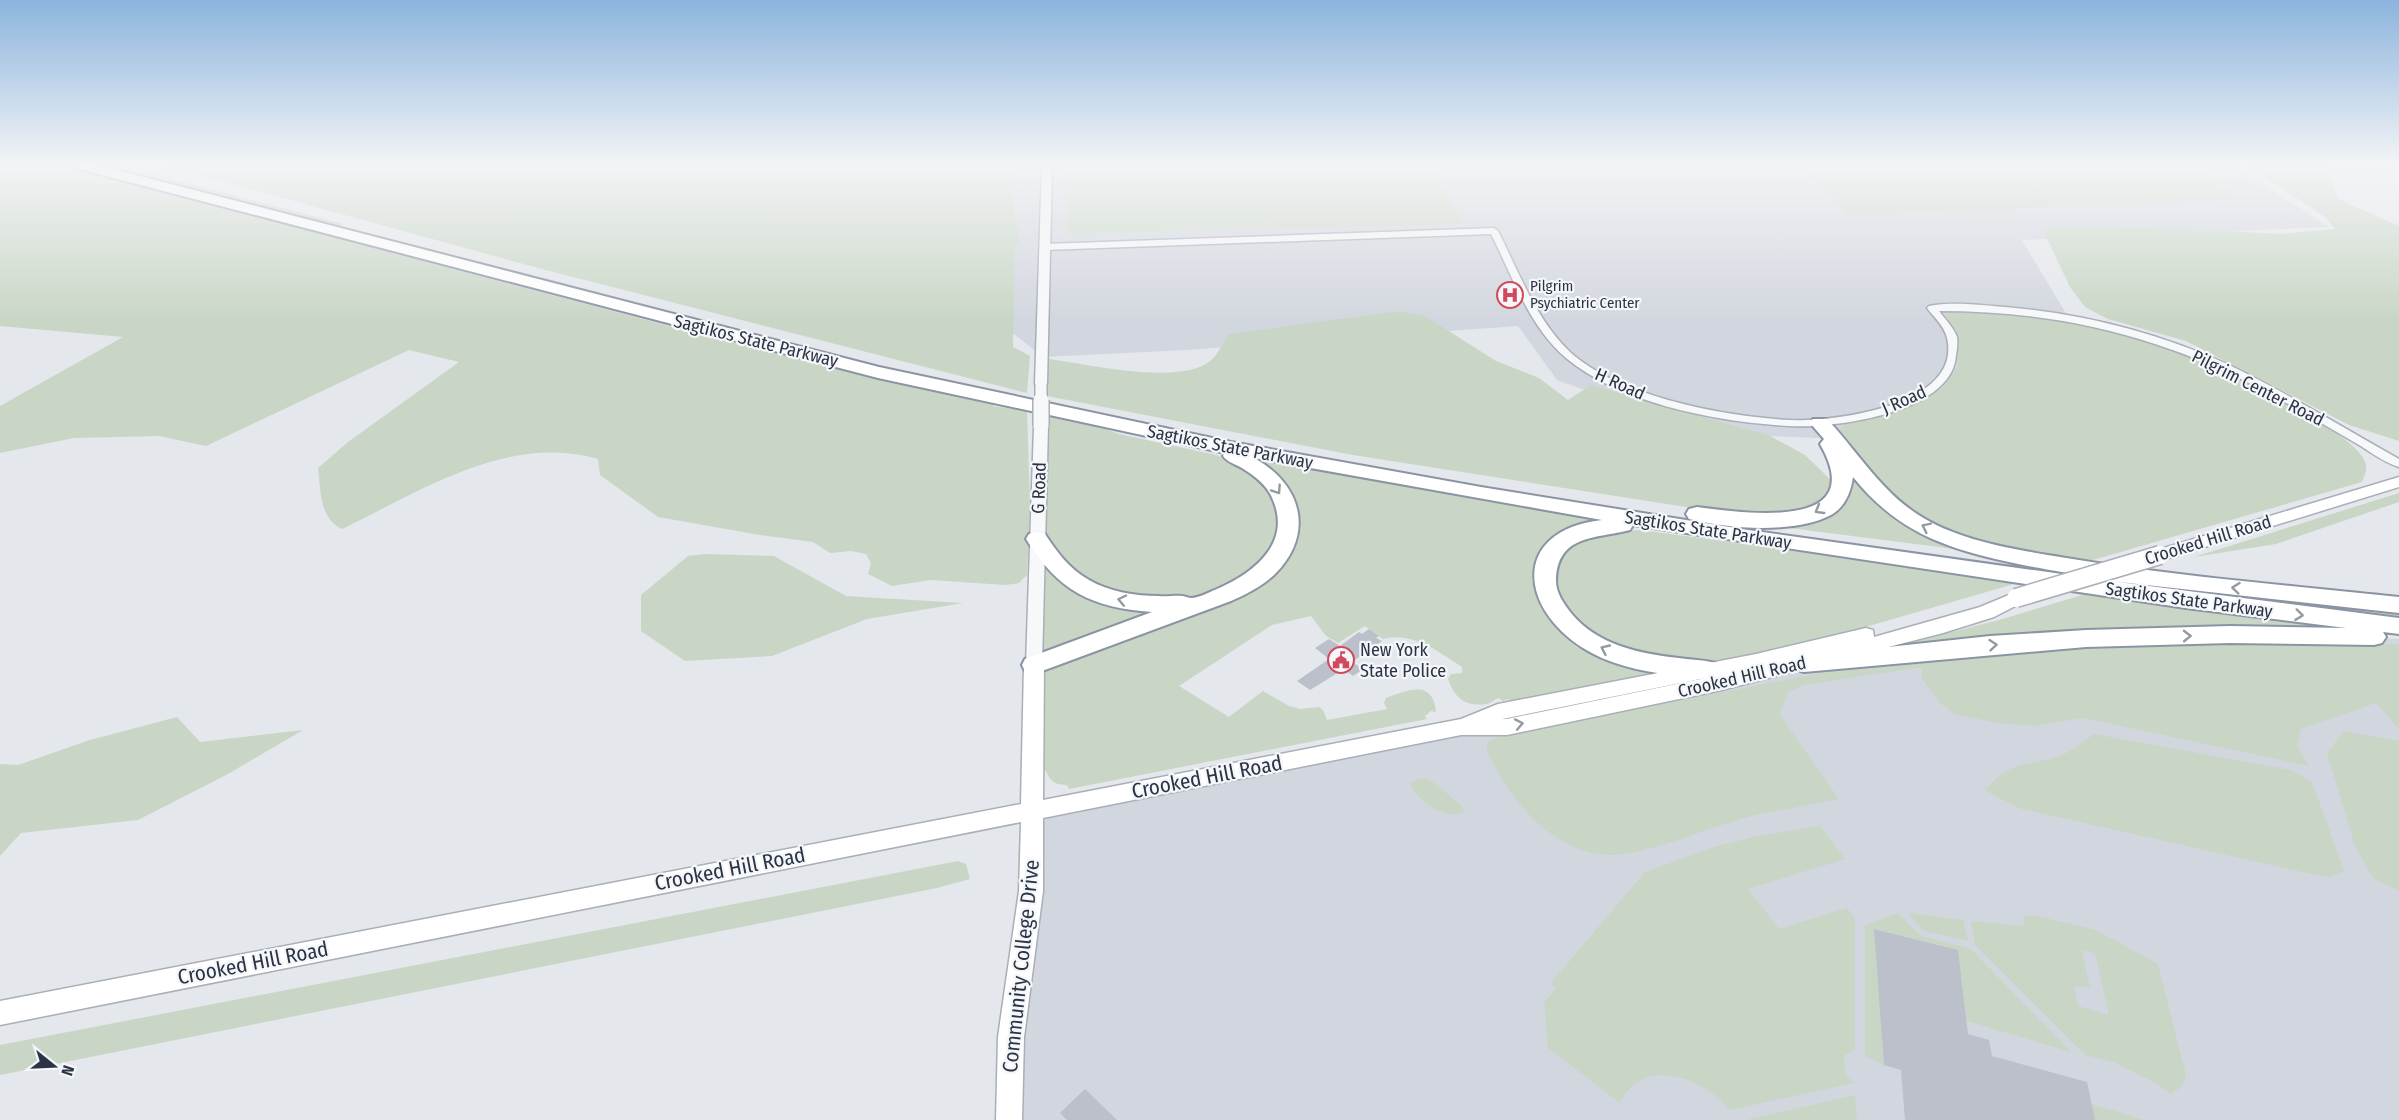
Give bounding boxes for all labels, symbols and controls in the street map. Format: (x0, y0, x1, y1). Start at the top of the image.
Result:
place label: Pilgrim Psychiatric Center (1530, 277, 1640, 312)
hospital icon: Pilgrim Psychiatric Center (1495, 280, 1525, 310)
street label: Sagtikos State Parkway (672, 310, 840, 372)
street label: Pilgrim Center Road (2188, 345, 2328, 431)
street label: H Road (1592, 363, 1648, 405)
street label: J Road (1878, 381, 1930, 419)
street label: Sagtikos State Parkway (1145, 420, 1315, 474)
street label: G Road (1027, 462, 1051, 514)
one-way arrow (1270, 483, 1281, 494)
one-way arrow (1815, 503, 1825, 515)
street label: Sagtikos State Parkway (1623, 506, 1793, 554)
street label: Crooked Hill Road (2142, 510, 2274, 570)
one-way arrow (1922, 523, 1933, 535)
street label: Sagtikos State Parkway (2104, 577, 2274, 623)
one-way arrow (2232, 582, 2241, 595)
one-way arrow (1117, 594, 1127, 607)
one-way arrow (2294, 608, 2303, 620)
one-way arrow (2183, 629, 2192, 642)
place label: New York State Police (1360, 639, 1446, 682)
one-way arrow (1988, 639, 1997, 652)
public building icon: New York State Police (1326, 645, 1356, 675)
one-way arrow (1600, 645, 1611, 657)
street label: Crooked Hill Road (1676, 652, 1808, 702)
one-way arrow (1514, 718, 1524, 731)
street label: Crooked Hill Road (1129, 750, 1285, 804)
street label: Crooked Hill Road (652, 842, 808, 896)
street label: Community College Drive (997, 858, 1045, 1074)
street label: Crooked Hill Road (175, 936, 331, 990)
north arrow (24, 1036, 84, 1096)
text: N (57, 1063, 78, 1078)

